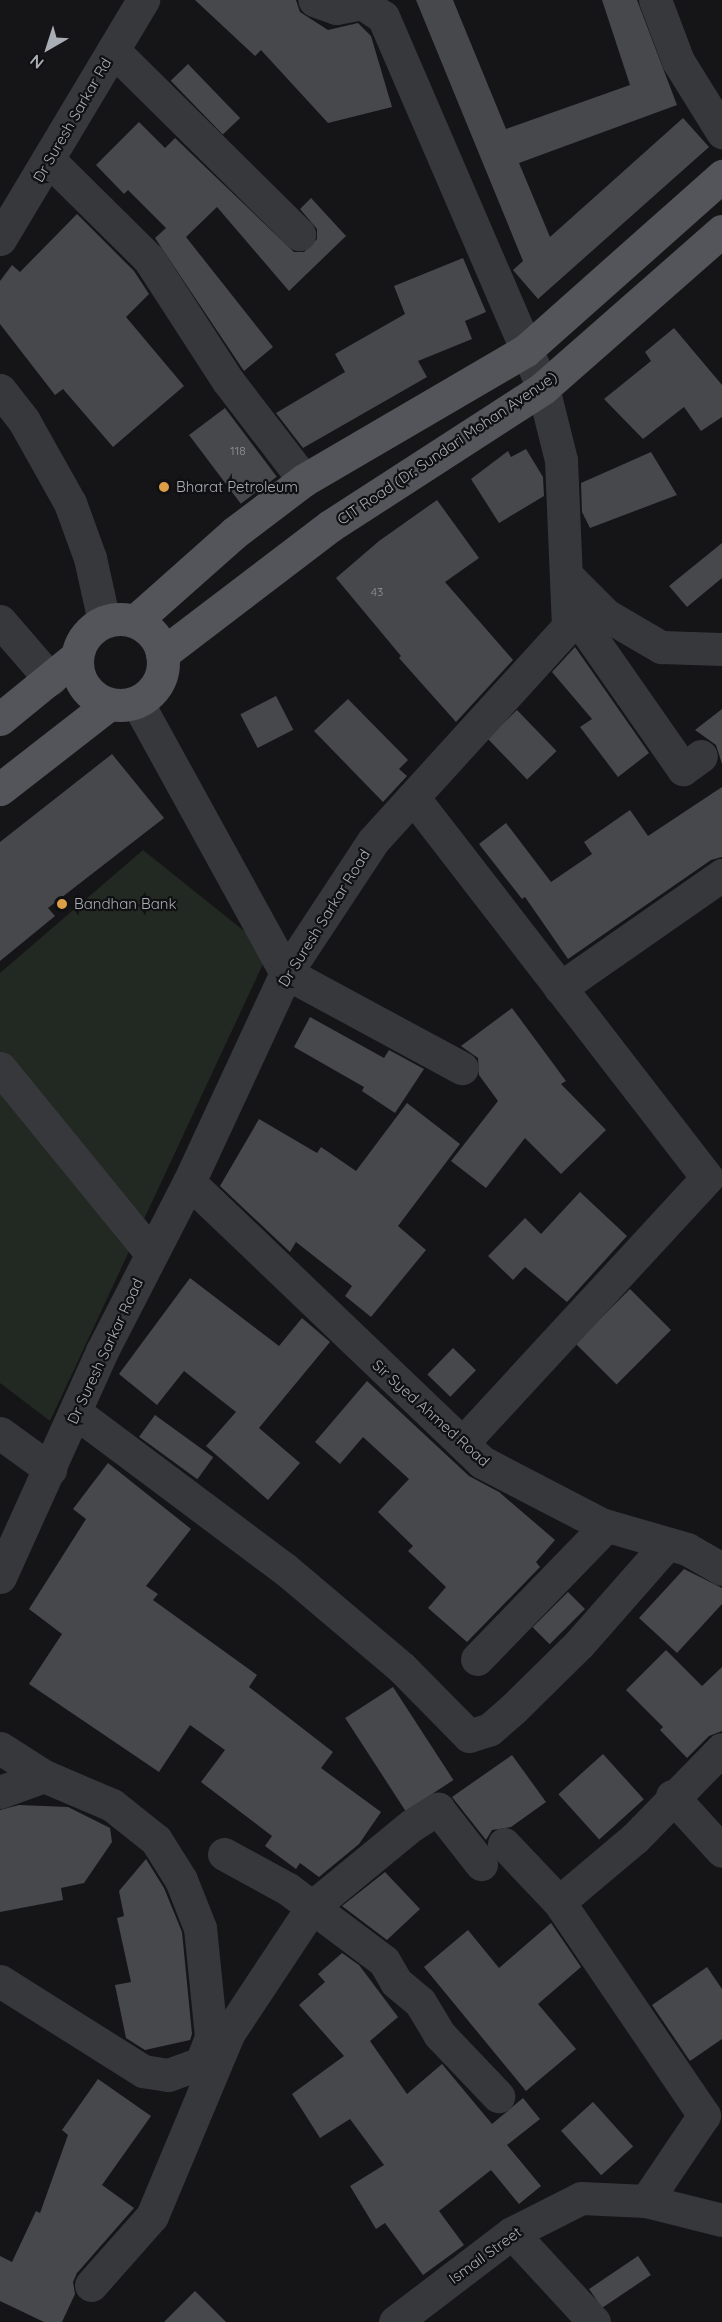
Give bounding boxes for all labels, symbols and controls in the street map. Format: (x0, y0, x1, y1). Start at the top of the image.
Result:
north arrow (18, 18, 78, 78)
text: N (26, 51, 48, 73)
street label: Dr Suresh Sarkar Rd (29, 55, 115, 185)
street label: CIT Road (Dr. Sundari Mohan Avenue) (334, 368, 560, 528)
house number: 118 (230, 444, 246, 458)
place label: Bharat Petroleum (176, 478, 298, 496)
marker: Bharat Petroleum (157, 480, 171, 494)
house number: 43 (371, 585, 383, 599)
street label: Dr Suresh Sarkar Road (274, 846, 374, 990)
place label: Bandhan Bank (74, 895, 177, 913)
marker: Bandhan Bank (55, 897, 69, 911)
street label: Dr Suresh Sarkar Road (63, 1275, 147, 1427)
street label: Sir Syed Ahmed Road (369, 1356, 493, 1470)
street label: Ismail Street (445, 2223, 525, 2287)

